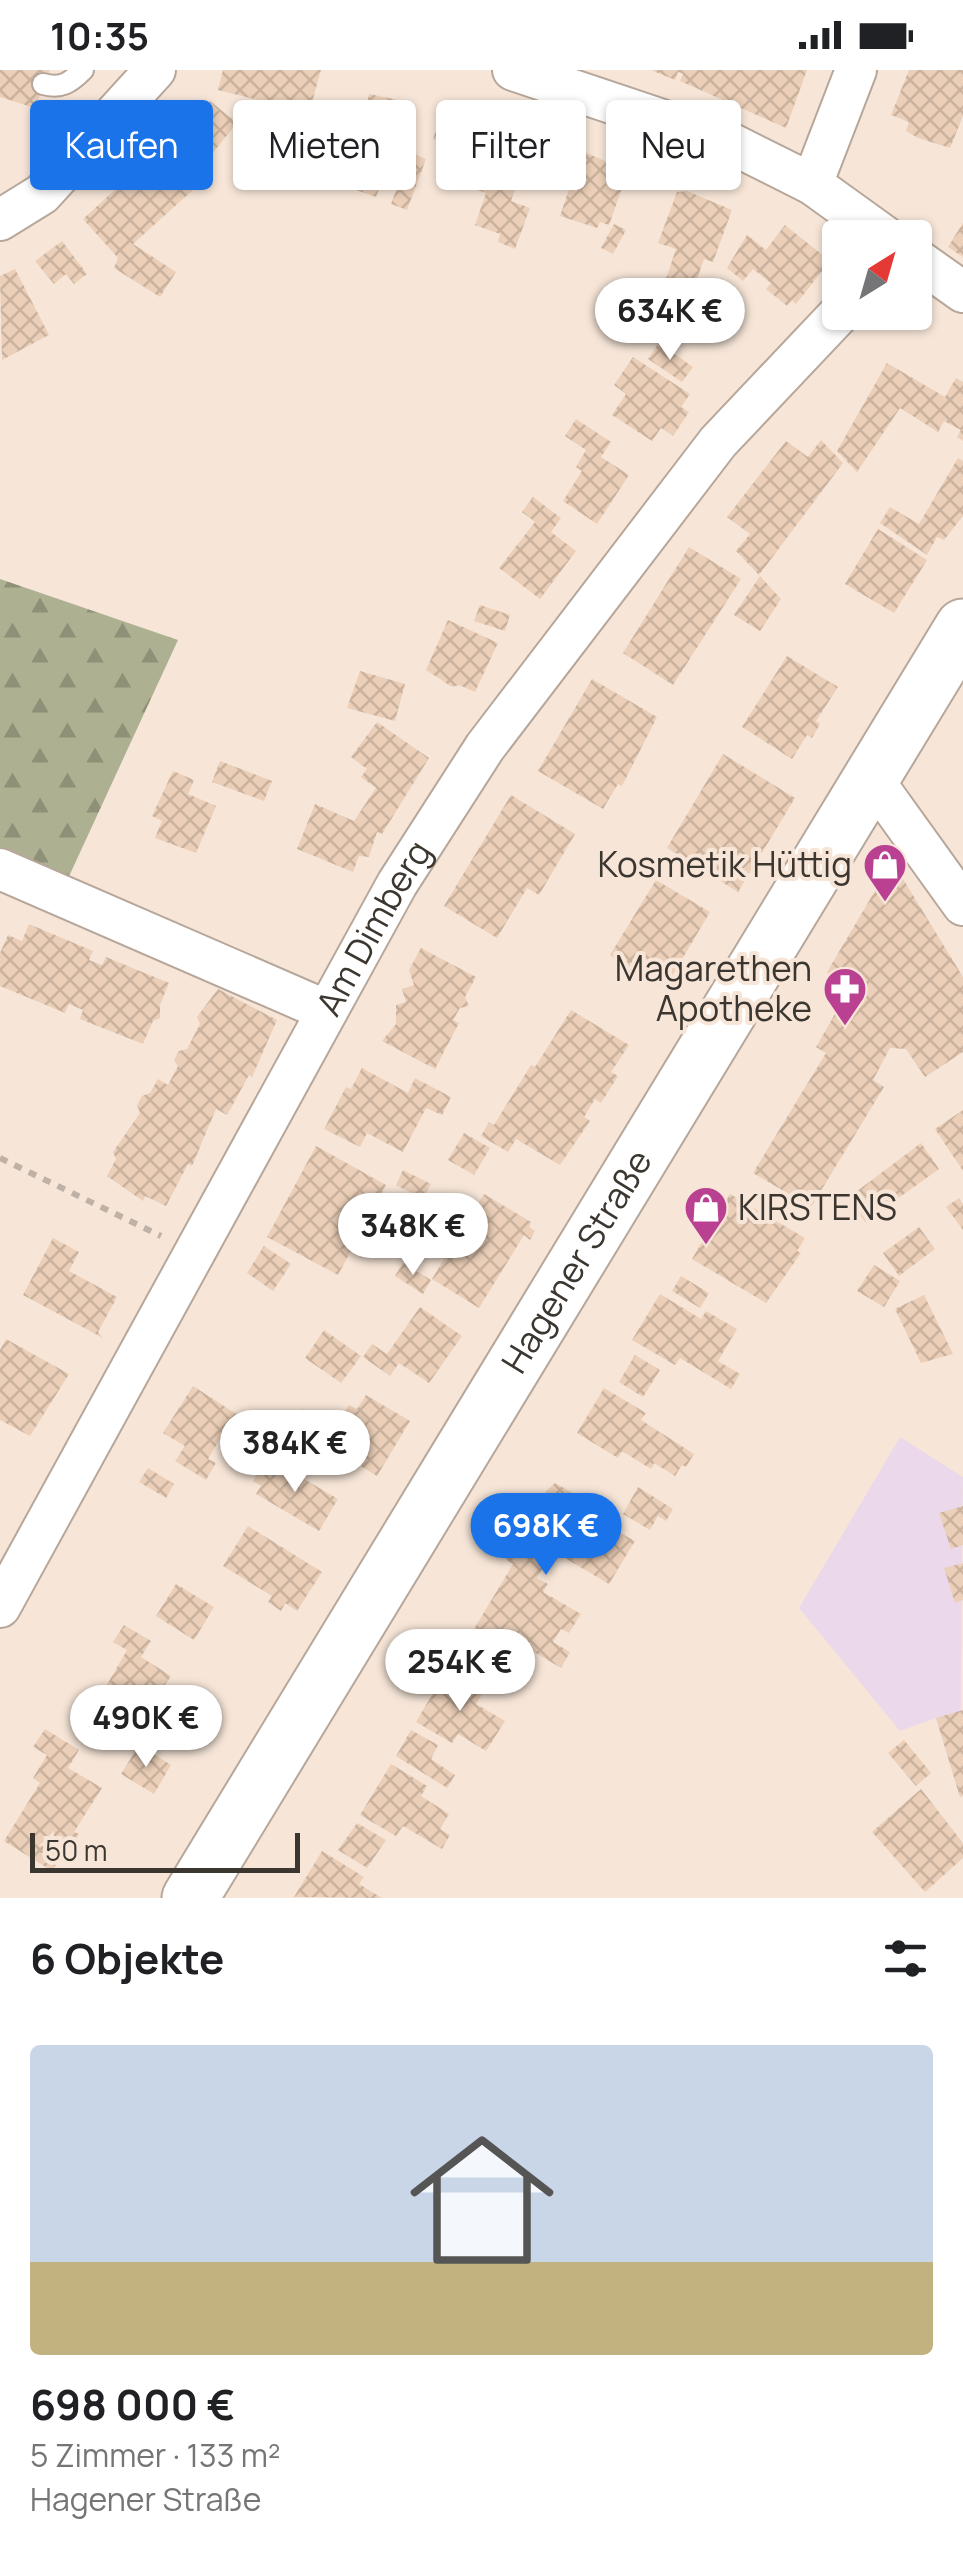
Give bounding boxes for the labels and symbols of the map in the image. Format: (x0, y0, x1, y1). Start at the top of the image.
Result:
north arrow (822, 220, 932, 330)
pin: 634K € (589, 278, 751, 363)
street label: Am Dimberg (304, 831, 442, 1024)
place label: Kosmetik Hüttig (598, 840, 852, 888)
shop icon: Kosmetik Hüttig (862, 842, 908, 903)
place label: Magarethen Apotheke (615, 944, 812, 1032)
pharmacy icon: Magarethen Apotheke (822, 966, 868, 1027)
street label: Hagener Straße (490, 1140, 663, 1382)
place label: KIRSTENS (738, 1183, 897, 1231)
shop icon: KIRSTENS (683, 1185, 729, 1246)
pin: 348K € (332, 1193, 494, 1278)
pin: 384K € (214, 1410, 376, 1495)
pin: 698K € (465, 1493, 627, 1578)
pin: 254K € (379, 1629, 541, 1714)
pin: 490K € (65, 1685, 227, 1770)
scale bar (30, 1828, 300, 1872)

